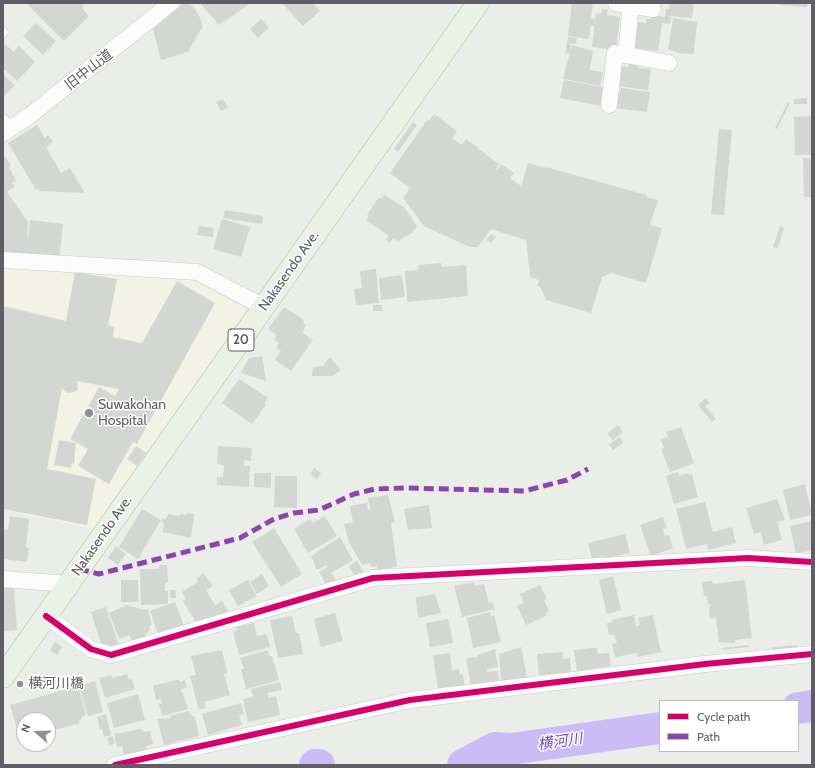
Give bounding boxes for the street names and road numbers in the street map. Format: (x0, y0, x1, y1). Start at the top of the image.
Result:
street label: 旧中山道 (62, 46, 116, 94)
street label: Nakasendo Ave. (255, 228, 323, 314)
road number: 20 (228, 329, 254, 351)
street label: Nakasendo Ave. (68, 493, 136, 579)

